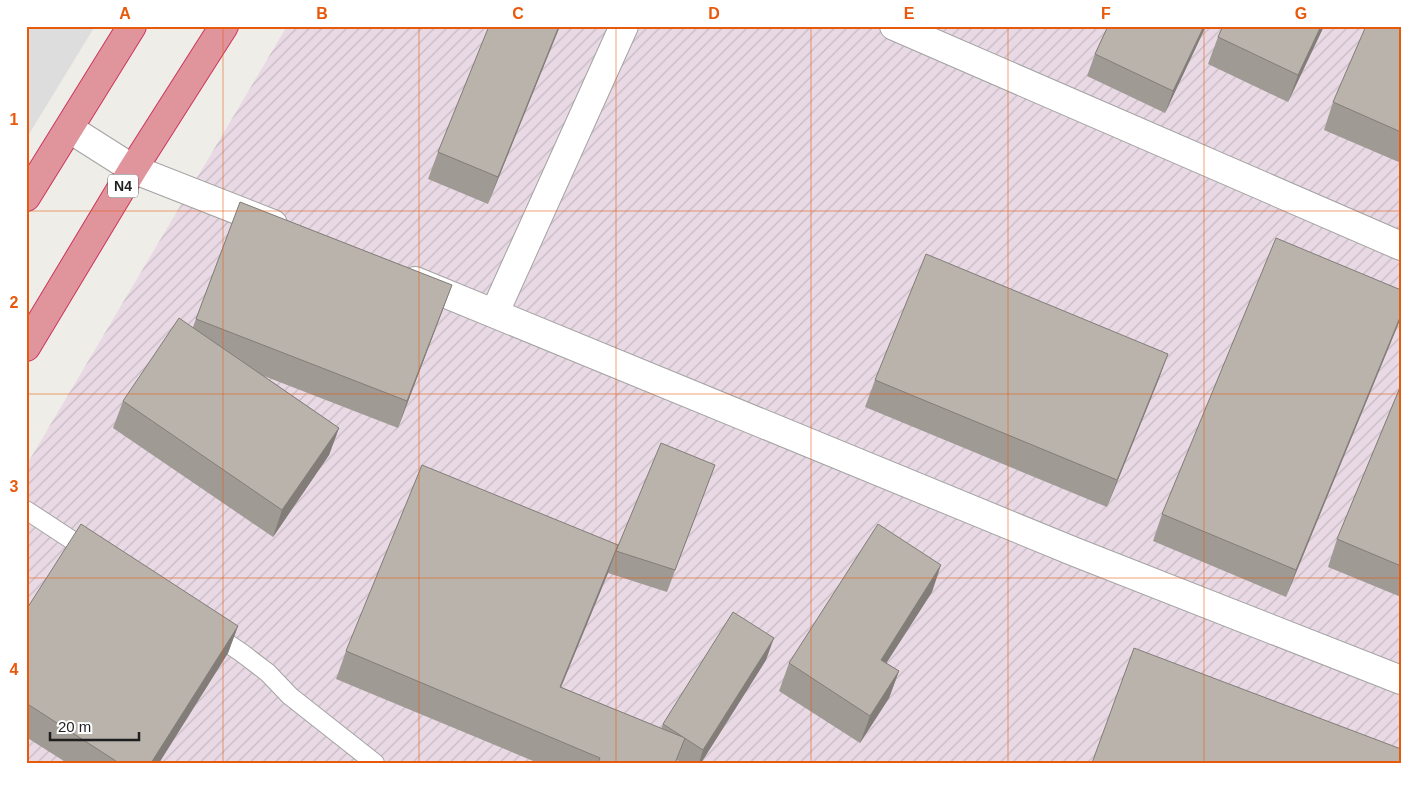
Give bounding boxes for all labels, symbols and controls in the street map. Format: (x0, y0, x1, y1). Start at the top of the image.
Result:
text: A (119, 5, 131, 22)
text: B (316, 5, 328, 22)
text: C (512, 5, 524, 22)
text: D (708, 5, 720, 22)
text: E (904, 5, 915, 22)
text: F (1101, 5, 1111, 22)
text: G (1295, 5, 1307, 22)
text: 1 (10, 111, 19, 128)
road number: N4 (108, 175, 138, 198)
text: 2 (10, 294, 19, 311)
text: 3 (10, 478, 19, 495)
text: 4 (10, 661, 19, 678)
scale bar (50, 709, 139, 741)
text: 20 m (58, 718, 91, 735)

